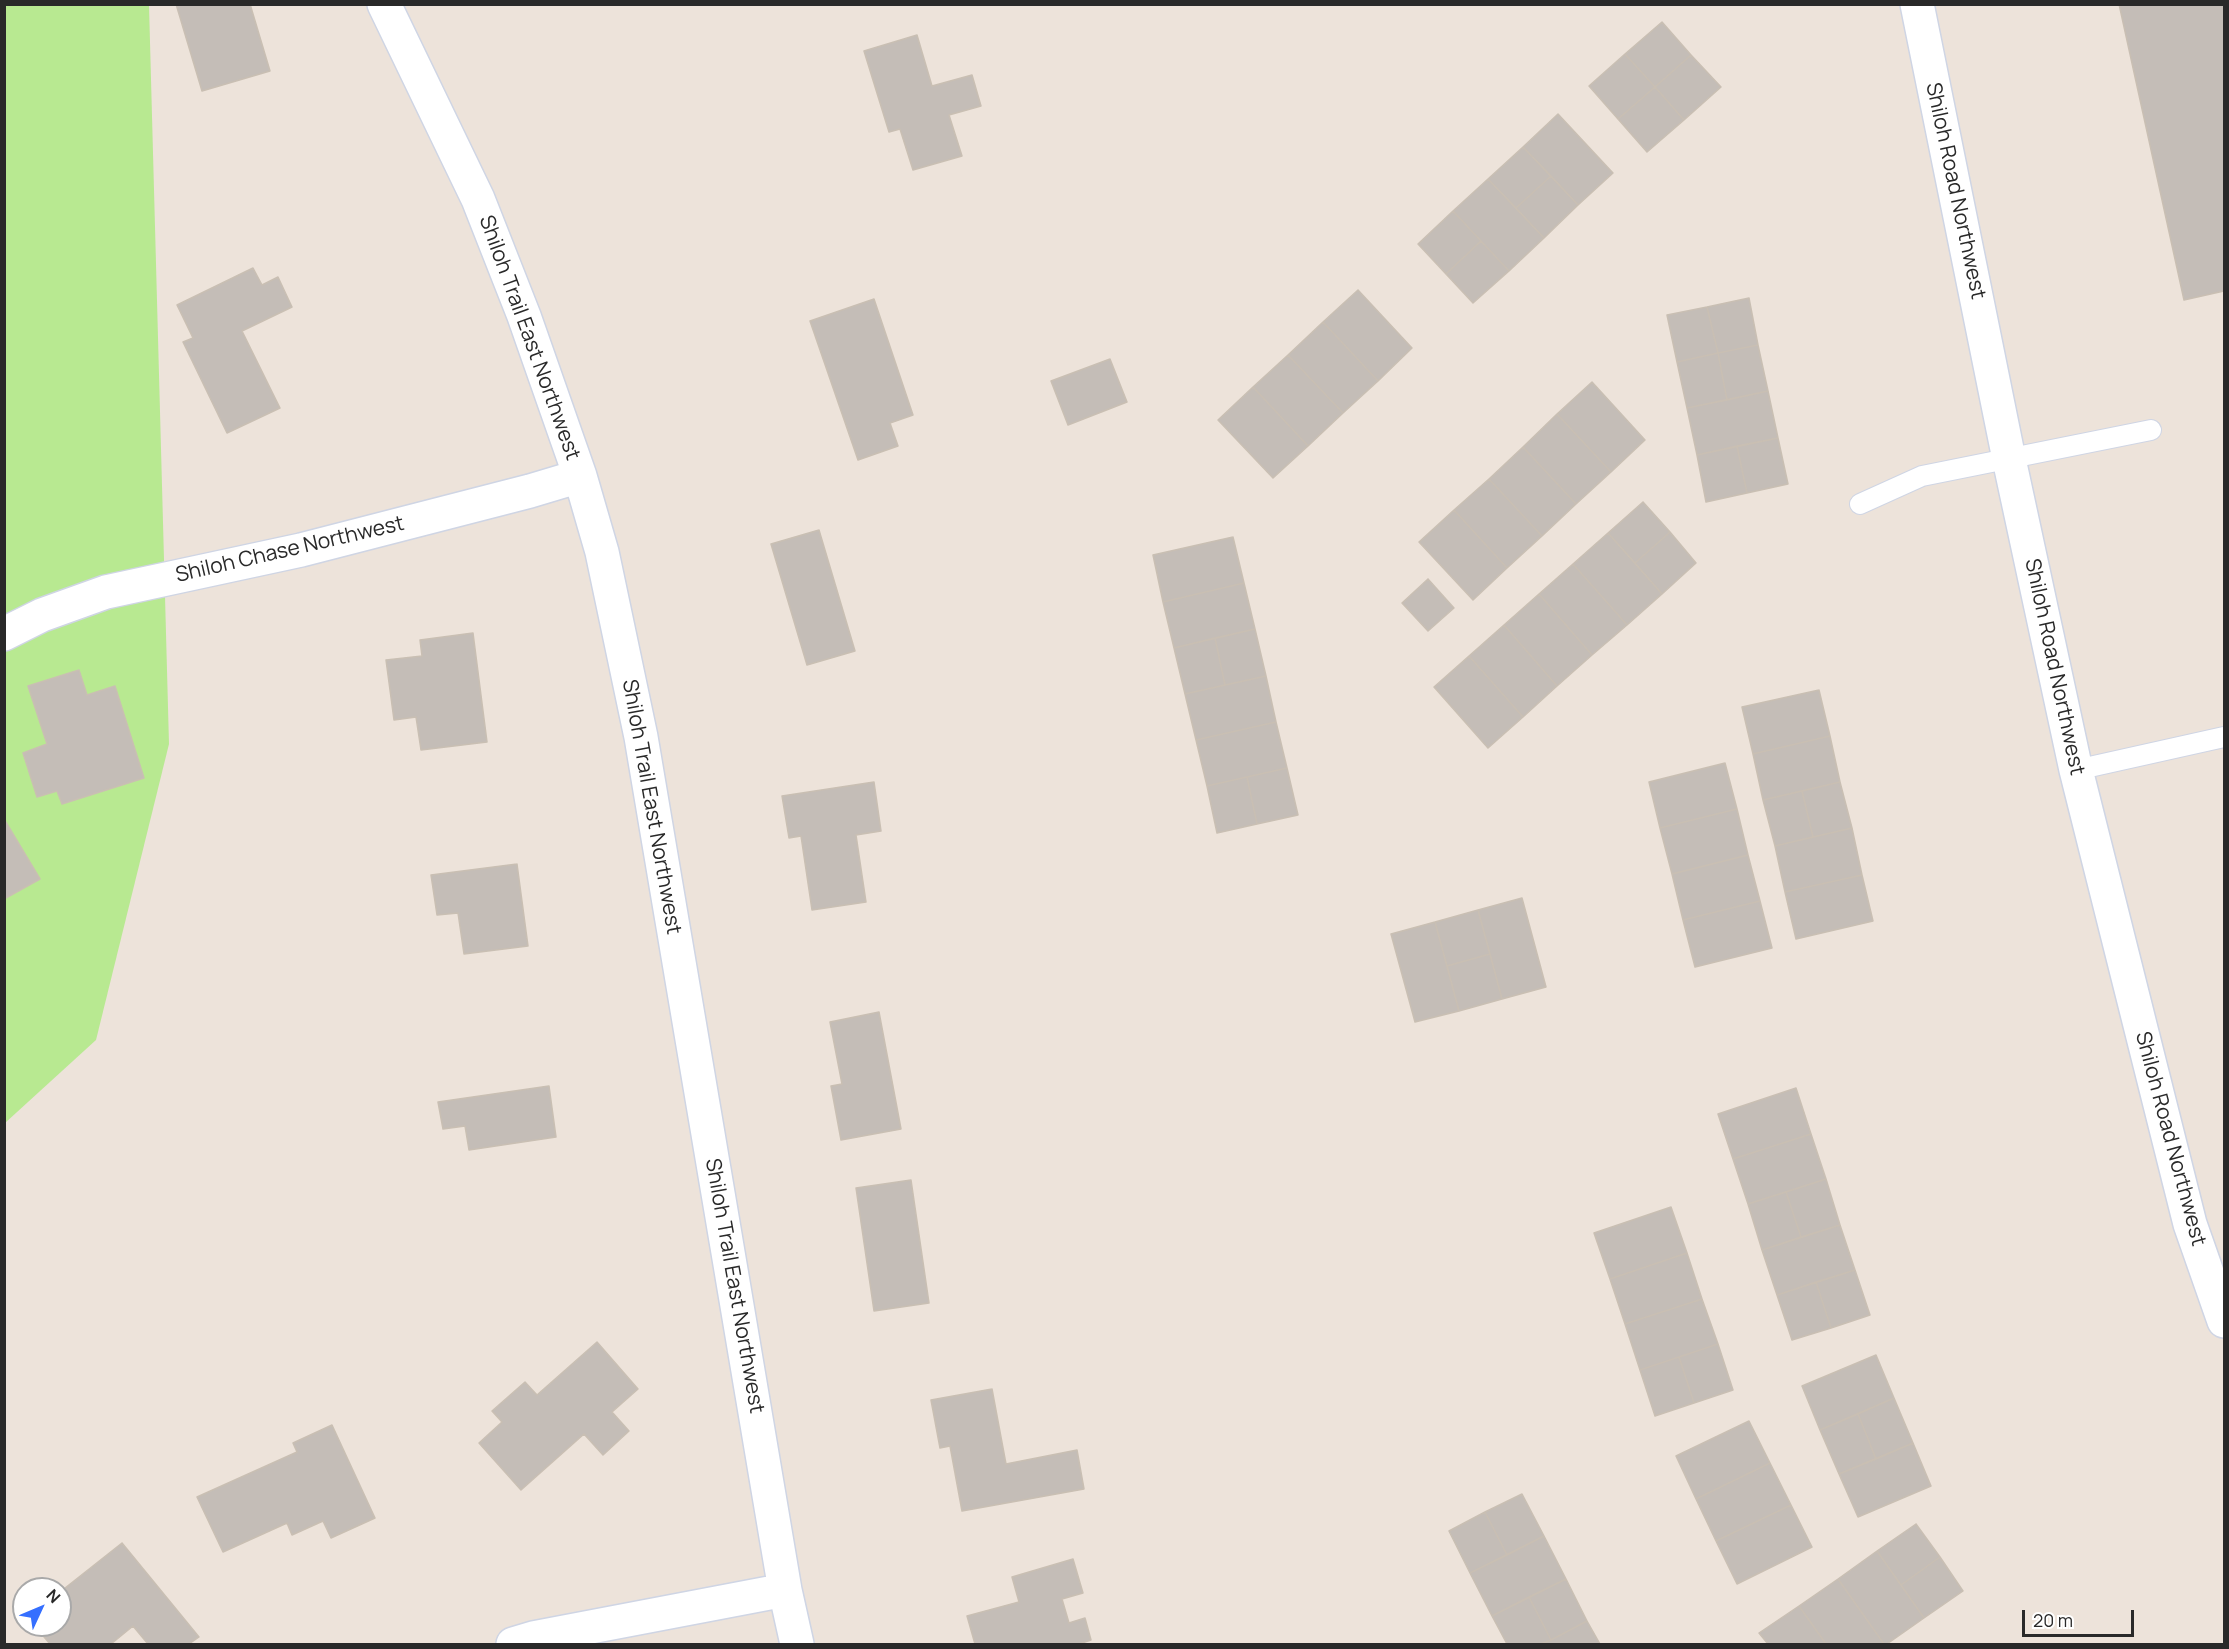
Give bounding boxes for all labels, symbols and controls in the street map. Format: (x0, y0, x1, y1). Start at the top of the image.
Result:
street label: Shiloh Road Northwest (1920, 80, 1990, 302)
street label: Shiloh Trail East Northwest (473, 212, 585, 464)
street label: Shiloh Chase Northwest (173, 511, 407, 589)
street label: Shiloh Road Northwest (2019, 556, 2089, 778)
street label: Shiloh Trail East Northwest (616, 678, 686, 936)
street label: Shiloh Road Northwest (2129, 1029, 2211, 1249)
street label: Shiloh Trail East Northwest (699, 1157, 769, 1415)
north arrow (12, 1577, 72, 1637)
text: N (42, 1584, 65, 1608)
scale bar (2025, 1598, 2138, 1636)
text: 20 m (2033, 1608, 2073, 1632)

